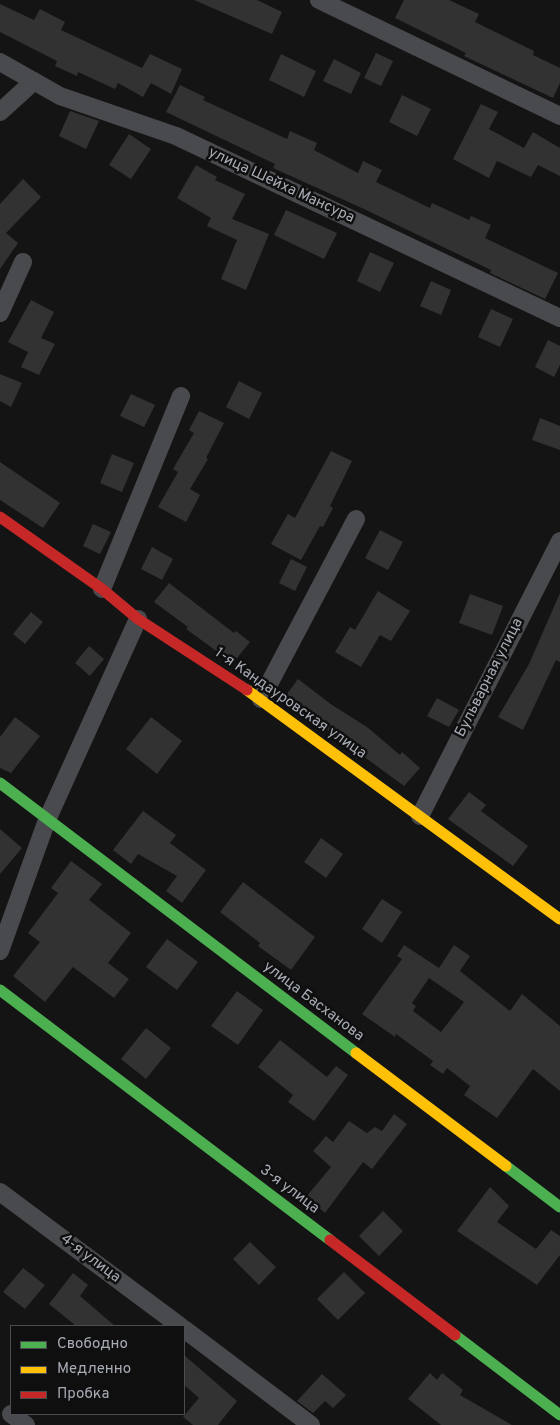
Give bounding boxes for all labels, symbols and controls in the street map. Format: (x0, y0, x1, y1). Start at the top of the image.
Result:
street label: улица Шейха Мансура (205, 144, 357, 228)
street label: Бульварная улица (452, 615, 528, 741)
street label: 1-я Кандауровская улица (211, 645, 369, 763)
street label: улица Басханова (259, 958, 367, 1046)
street label: 3-я улица (256, 1162, 322, 1218)
street label: 4-я улица (57, 1231, 123, 1287)
legend (10, 1325, 185, 1415)
text: Свободно (57, 1335, 128, 1354)
text: Медленно (57, 1360, 131, 1379)
text: Пробка (57, 1385, 109, 1404)

